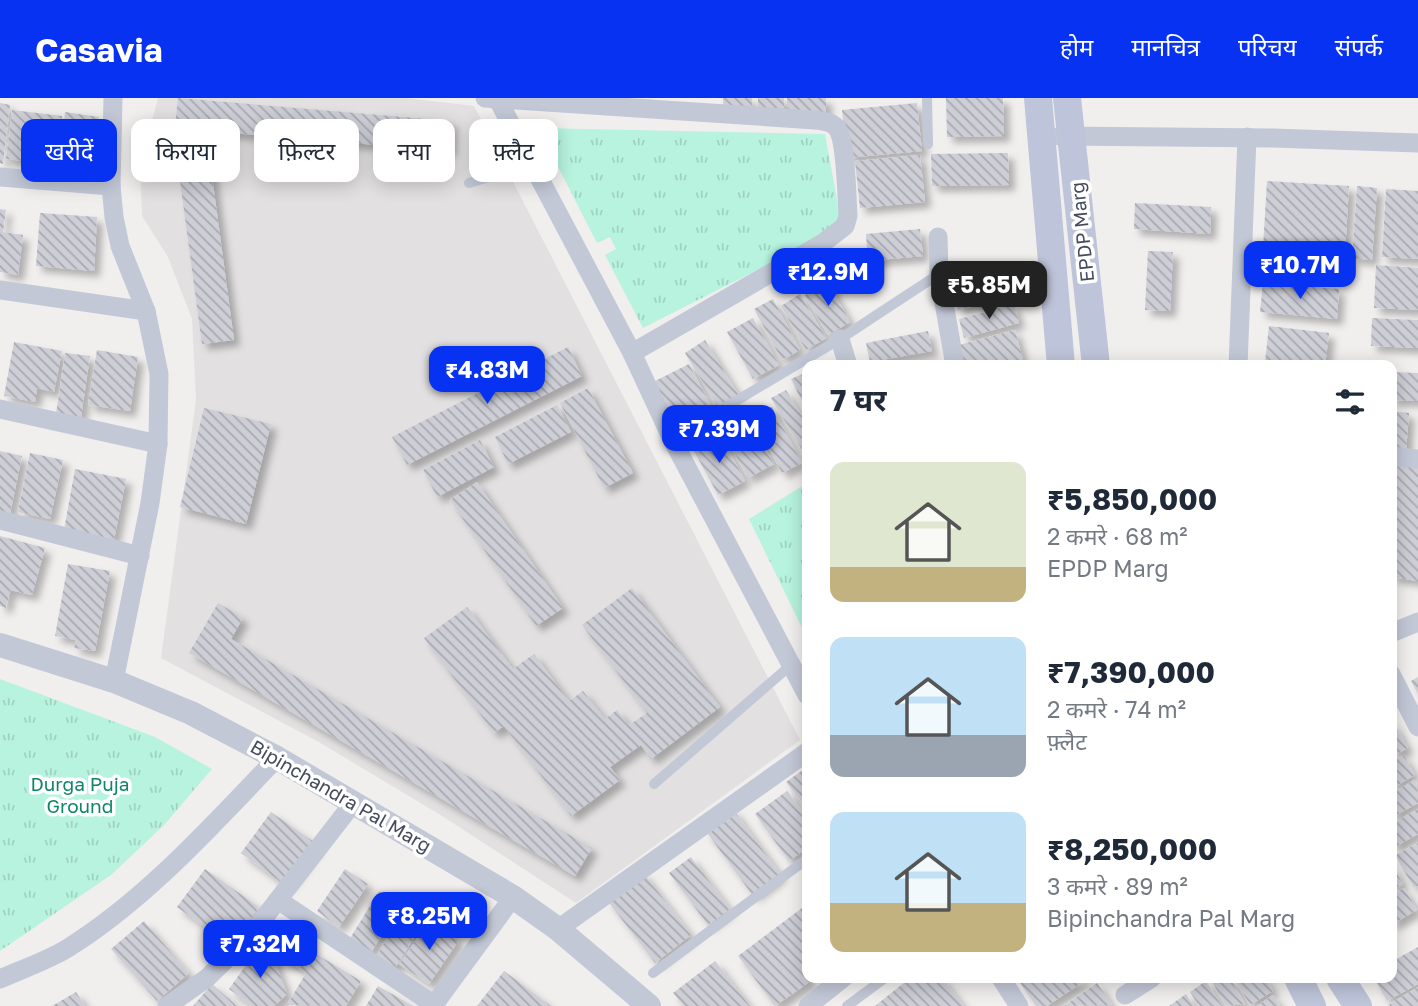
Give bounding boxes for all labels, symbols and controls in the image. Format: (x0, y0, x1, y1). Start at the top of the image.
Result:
text: Casavia (35, 30, 163, 69)
text: होम (1060, 32, 1093, 61)
text: मानचित्र (1131, 32, 1200, 61)
text: परिचय (1238, 32, 1297, 61)
text: संपर्क (1335, 32, 1383, 61)
chip: खरीदें (21, 119, 117, 182)
chip: किराया (131, 119, 240, 182)
chip: फ़िल्टर (254, 119, 359, 182)
chip: नया (373, 119, 455, 182)
chip: फ़्लैट (469, 119, 558, 182)
street label: EPDP Marg (1065, 181, 1098, 283)
pin: ₹10.7M (1243, 242, 1357, 301)
pin: ₹12.9M (771, 248, 885, 308)
text: ₹10.7M (1260, 250, 1340, 278)
text: ₹12.9M (787, 257, 869, 285)
pin: ₹5.85M (932, 262, 1046, 321)
text: ₹5.85M (947, 270, 1031, 298)
pin: ₹4.83M (430, 346, 544, 406)
text: ₹4.83M (445, 355, 529, 383)
text: 7 घर (830, 382, 887, 418)
icon: filters (1331, 383, 1369, 421)
pin: ₹7.39M (662, 406, 776, 465)
text: ₹7.39M (678, 414, 760, 442)
text: ₹5,850,000 (1047, 481, 1217, 517)
icon: home (886, 490, 970, 574)
text: 2 कमरे · 68 m² (1047, 522, 1188, 550)
text: EPDP Marg (1047, 554, 1169, 582)
text: ₹7,390,000 (1047, 654, 1215, 690)
icon: home (886, 665, 970, 749)
text: 2 कमरे · 74 m² (1047, 695, 1186, 723)
text: फ़्लैट (1047, 727, 1087, 755)
street label: Bipinchandra Pal Marg (247, 734, 436, 857)
park label: Durga Puja Ground (31, 772, 129, 817)
text: ₹8,250,000 (1047, 831, 1217, 867)
icon: home (886, 840, 970, 924)
text: 3 कमरे · 89 m² (1047, 872, 1188, 900)
pin: ₹8.25M (372, 892, 486, 952)
text: ₹8.25M (387, 901, 471, 929)
text: Bipinchandra Pal Marg (1047, 904, 1295, 932)
pin: ₹7.32M (203, 920, 317, 980)
text: ₹7.32M (219, 929, 301, 957)

